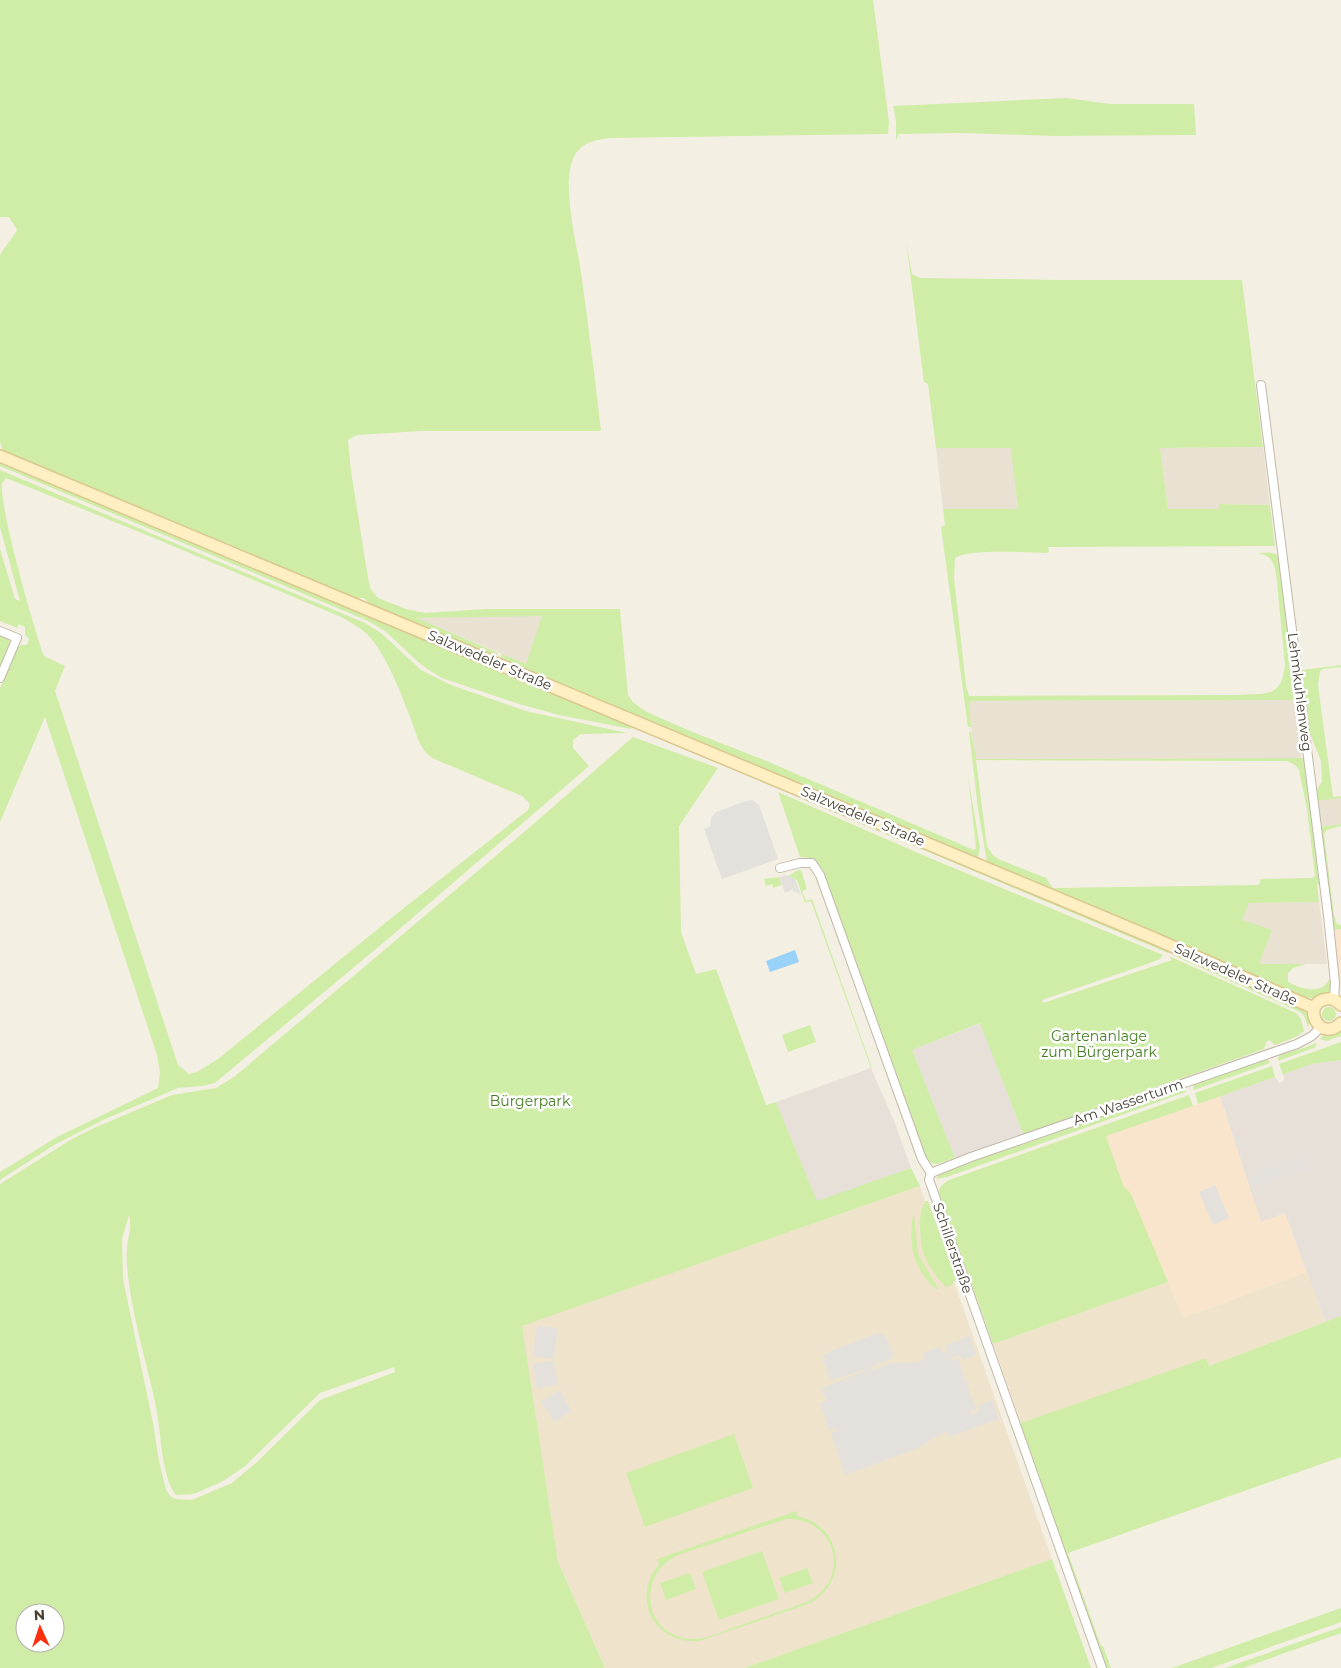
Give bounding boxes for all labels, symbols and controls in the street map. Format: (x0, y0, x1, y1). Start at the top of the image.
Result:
street label: Salzwedeler Straße (425, 626, 555, 694)
street label: Lehmkuhlenweg (1284, 631, 1316, 753)
street label: Salzwedeler Straße (798, 782, 928, 850)
street label: Salzwedeler Straße (1172, 939, 1300, 1009)
park label: Gartenanlage zum Bürgerpark (1041, 1027, 1157, 1061)
street label: Am Wasserturm (1071, 1075, 1185, 1129)
park label: Bürgerpark (490, 1092, 571, 1110)
street label: Schillerstraße (929, 1200, 977, 1296)
north arrow (15, 1603, 65, 1653)
text: N (33, 1606, 45, 1624)

